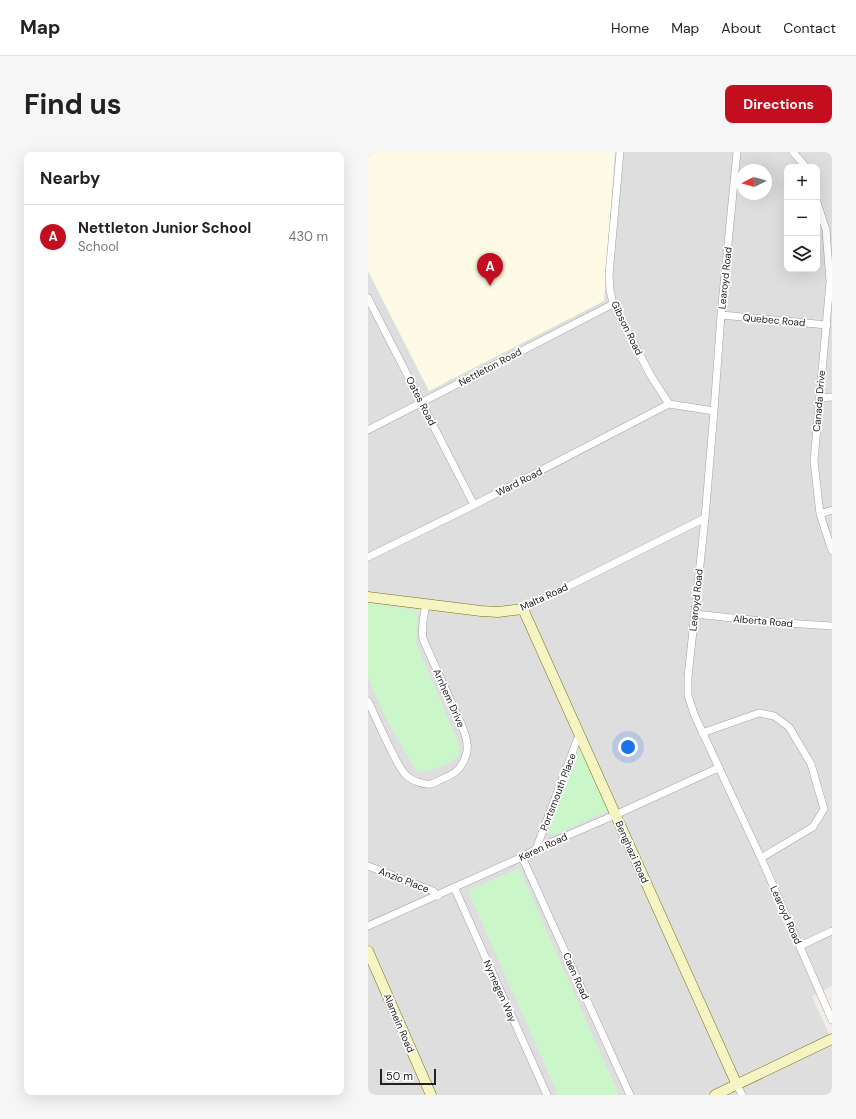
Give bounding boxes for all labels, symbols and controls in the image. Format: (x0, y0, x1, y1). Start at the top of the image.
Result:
text: Map (20, 15, 60, 40)
text: Home (611, 19, 649, 37)
text: Map (671, 19, 699, 37)
text: About (721, 19, 761, 37)
text: Contact (783, 19, 836, 37)
button: Directions (725, 85, 832, 123)
text: Find us (24, 86, 122, 123)
north arrow (736, 164, 772, 200)
map controls (784, 164, 820, 272)
button: + (784, 164, 820, 200)
text: Nearby (40, 167, 100, 189)
button: − (784, 200, 820, 236)
text: Nettleton Junior School (78, 218, 251, 238)
text: A (48, 228, 58, 245)
text: 430 m (288, 228, 328, 245)
button: layers (784, 236, 820, 272)
text: School (78, 238, 119, 255)
street label: Learoyd Road (715, 246, 735, 310)
pin: A (477, 253, 503, 286)
street label: Gibson Road (608, 299, 646, 357)
street label: Quebec Road (742, 311, 806, 329)
street label: Nettleton Road (456, 345, 524, 389)
street label: Canada Drive (810, 369, 828, 432)
street label: Oates Road (403, 374, 439, 428)
street label: Ward Road (494, 465, 544, 499)
street label: Learoyd Road (686, 568, 706, 632)
street label: Malta Road (518, 580, 570, 614)
street label: Alberta Road (733, 612, 793, 630)
street label: Arnhem Drive (430, 667, 468, 730)
your location (618, 737, 638, 757)
street label: Portsmouth Place (537, 751, 579, 833)
street label: Benghazi Road (612, 819, 652, 885)
street label: Keren Road (517, 830, 569, 864)
street label: Anzio Place (377, 864, 431, 896)
street label: Learoyd Road (767, 884, 805, 946)
street label: Caen Road (560, 951, 592, 1001)
street label: Nymegen Way (481, 958, 520, 1024)
street label: Alamein Road (381, 991, 417, 1055)
scale bar (380, 1067, 436, 1086)
text: 50 m (386, 1069, 413, 1083)

